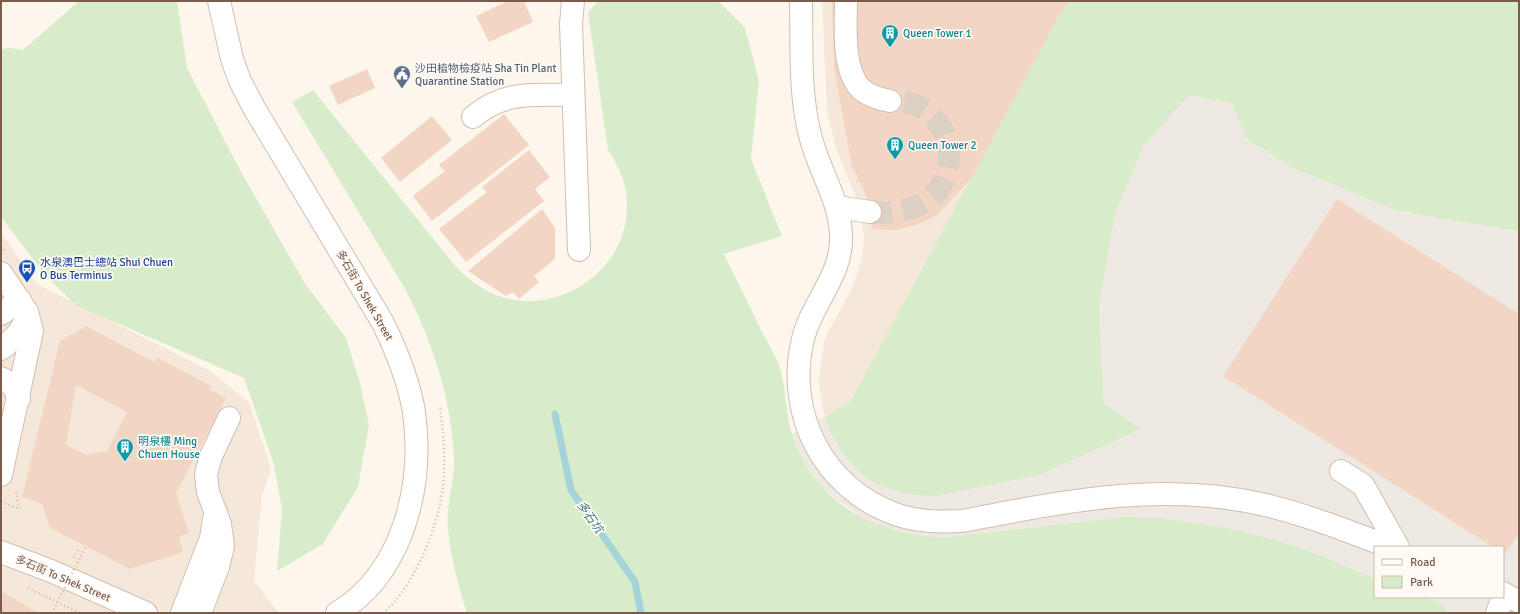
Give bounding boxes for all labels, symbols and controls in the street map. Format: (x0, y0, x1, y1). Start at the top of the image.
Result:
building icon: Queen Tower 1 (880, 23, 900, 48)
place label: Queen Tower 1 (903, 27, 971, 40)
place label: 沙田植物檢疫站 Sha Tin Plant Quarantine Station (415, 62, 556, 88)
public building icon: 沙田植物檢疫站 Sha Tin Plant Quarantine Station (392, 64, 412, 89)
building icon: Queen Tower 2 (885, 135, 905, 160)
place label: Queen Tower 2 (908, 139, 976, 152)
street label: 多石街 To Shek Street (333, 248, 396, 343)
place label: 水泉澳巴士總站 Shui Chuen O Bus Terminus (40, 256, 173, 282)
bus stop icon: 水泉澳巴士總站 Shui Chuen O Bus Terminus (17, 258, 37, 283)
place label: 明泉樓 Ming Chuen House (138, 435, 200, 461)
building icon: 明泉樓 Ming Chuen House (115, 437, 135, 462)
water label: 多石坑 (573, 498, 607, 538)
legend (1374, 546, 1504, 598)
street label: 多石街 To Shek Street (13, 552, 113, 604)
text: Road (1410, 555, 1436, 570)
text: Park (1410, 575, 1433, 590)

